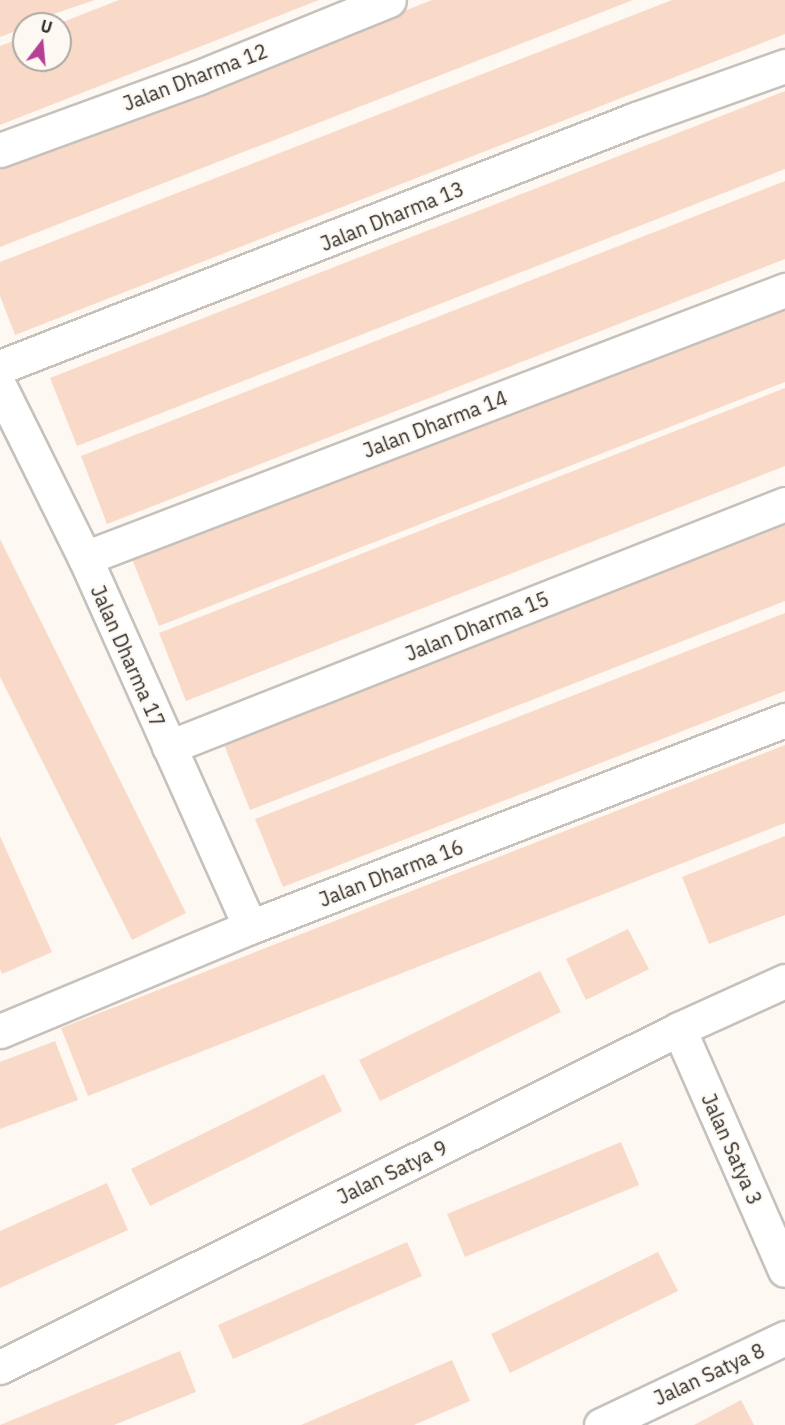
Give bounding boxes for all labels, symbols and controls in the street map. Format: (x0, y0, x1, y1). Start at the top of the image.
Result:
north arrow (12, 12, 72, 72)
text: U (38, 15, 54, 38)
street label: Jalan Dharma 12 (119, 38, 271, 116)
street label: Jalan Dharma 13 (317, 176, 467, 256)
street label: Jalan Dharma 14 (359, 385, 511, 463)
street label: Jalan Dharma 17 (86, 581, 170, 731)
street label: Jalan Dharma 15 (402, 586, 552, 666)
street label: Jalan Dharma 16 (315, 834, 467, 912)
street label: Jalan Satya 3 (697, 1090, 767, 1208)
street label: Jalan Satya 9 (333, 1135, 451, 1209)
street label: Jalan Satya 8 (650, 1338, 768, 1410)

